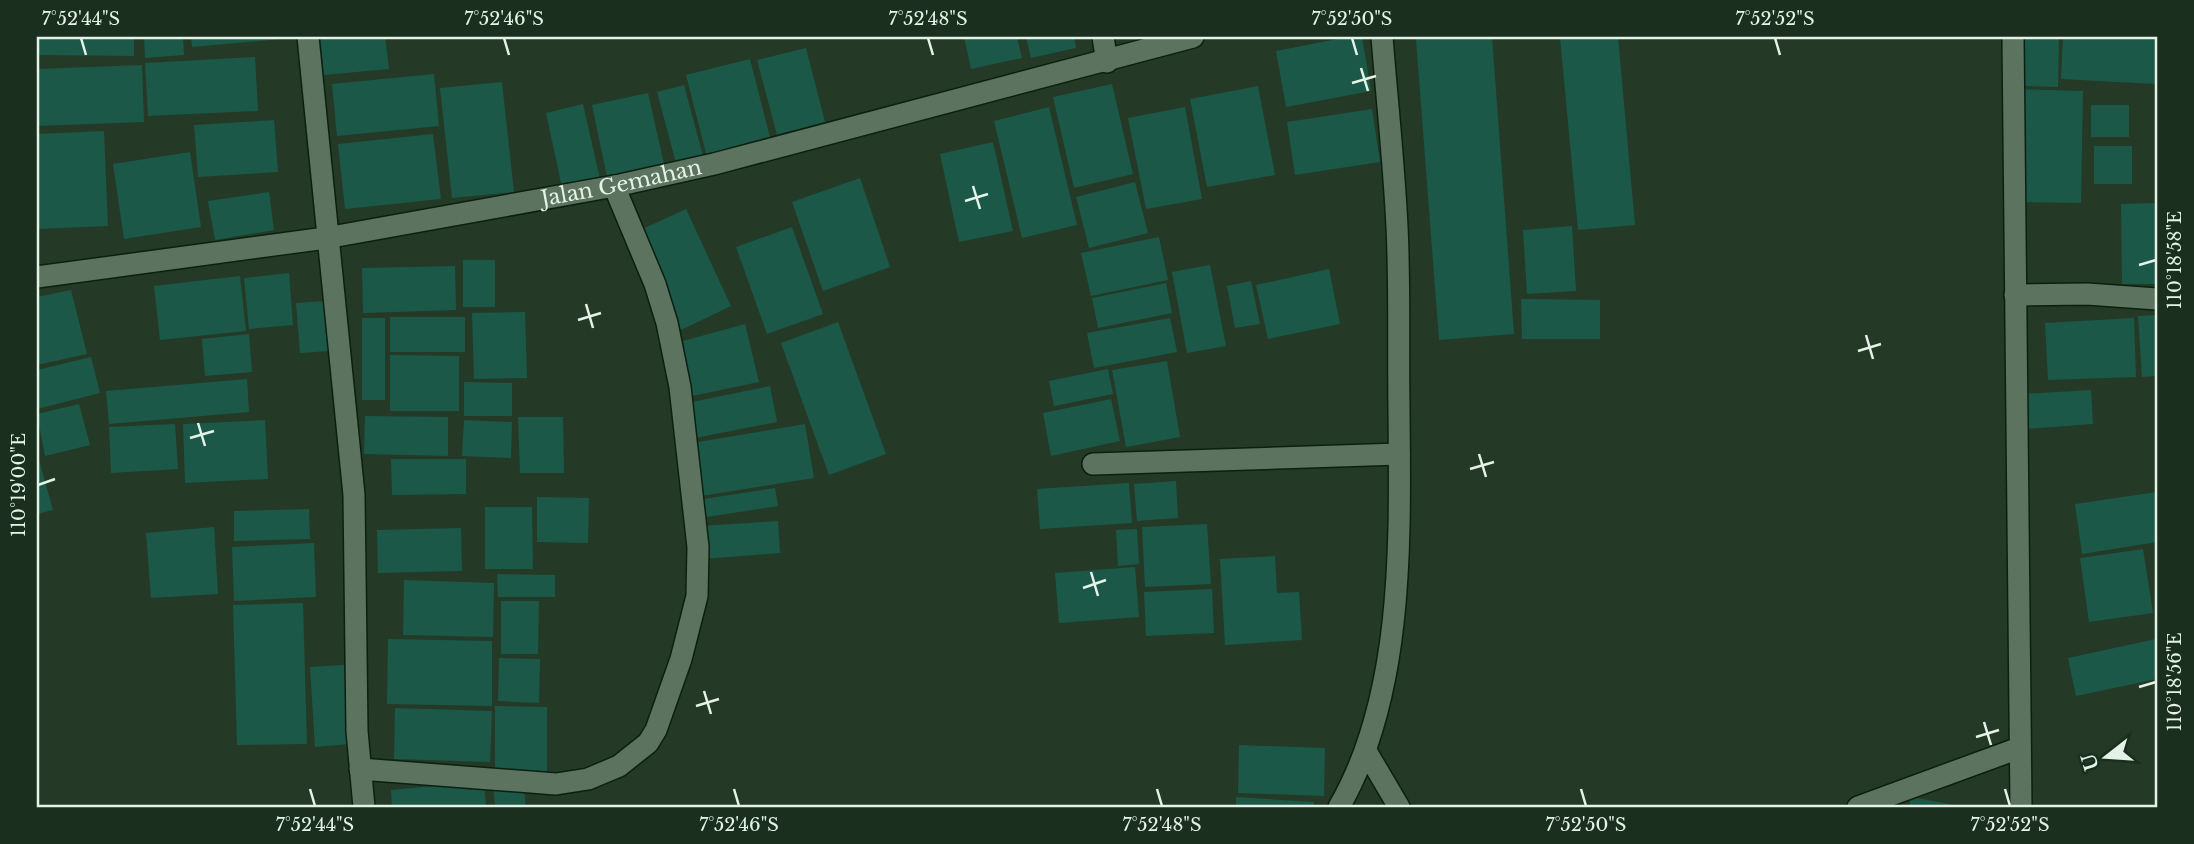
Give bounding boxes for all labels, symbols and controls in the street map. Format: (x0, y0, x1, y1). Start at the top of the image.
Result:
text: 7°52'44"S (42, 8, 120, 30)
text: 7°52'46"S (464, 8, 544, 30)
text: 7°52'48"S (888, 8, 968, 30)
text: 7°52'50"S (1312, 8, 1392, 30)
text: 7°52'52"S (1735, 8, 1815, 30)
street label: Jalan Gemahan (536, 154, 704, 213)
text: 110°18'58"E (2164, 211, 2186, 309)
text: 110°19'00"E (8, 433, 30, 537)
text: 110°18'56"E (2164, 633, 2186, 732)
north arrow (2072, 722, 2142, 792)
text: U (2077, 750, 2104, 773)
text: 7°52'44"S (276, 814, 354, 836)
text: 7°52'46"S (699, 814, 779, 836)
text: 7°52'48"S (1122, 814, 1202, 836)
text: 7°52'50"S (1546, 814, 1626, 836)
text: 7°52'52"S (1970, 814, 2050, 836)

